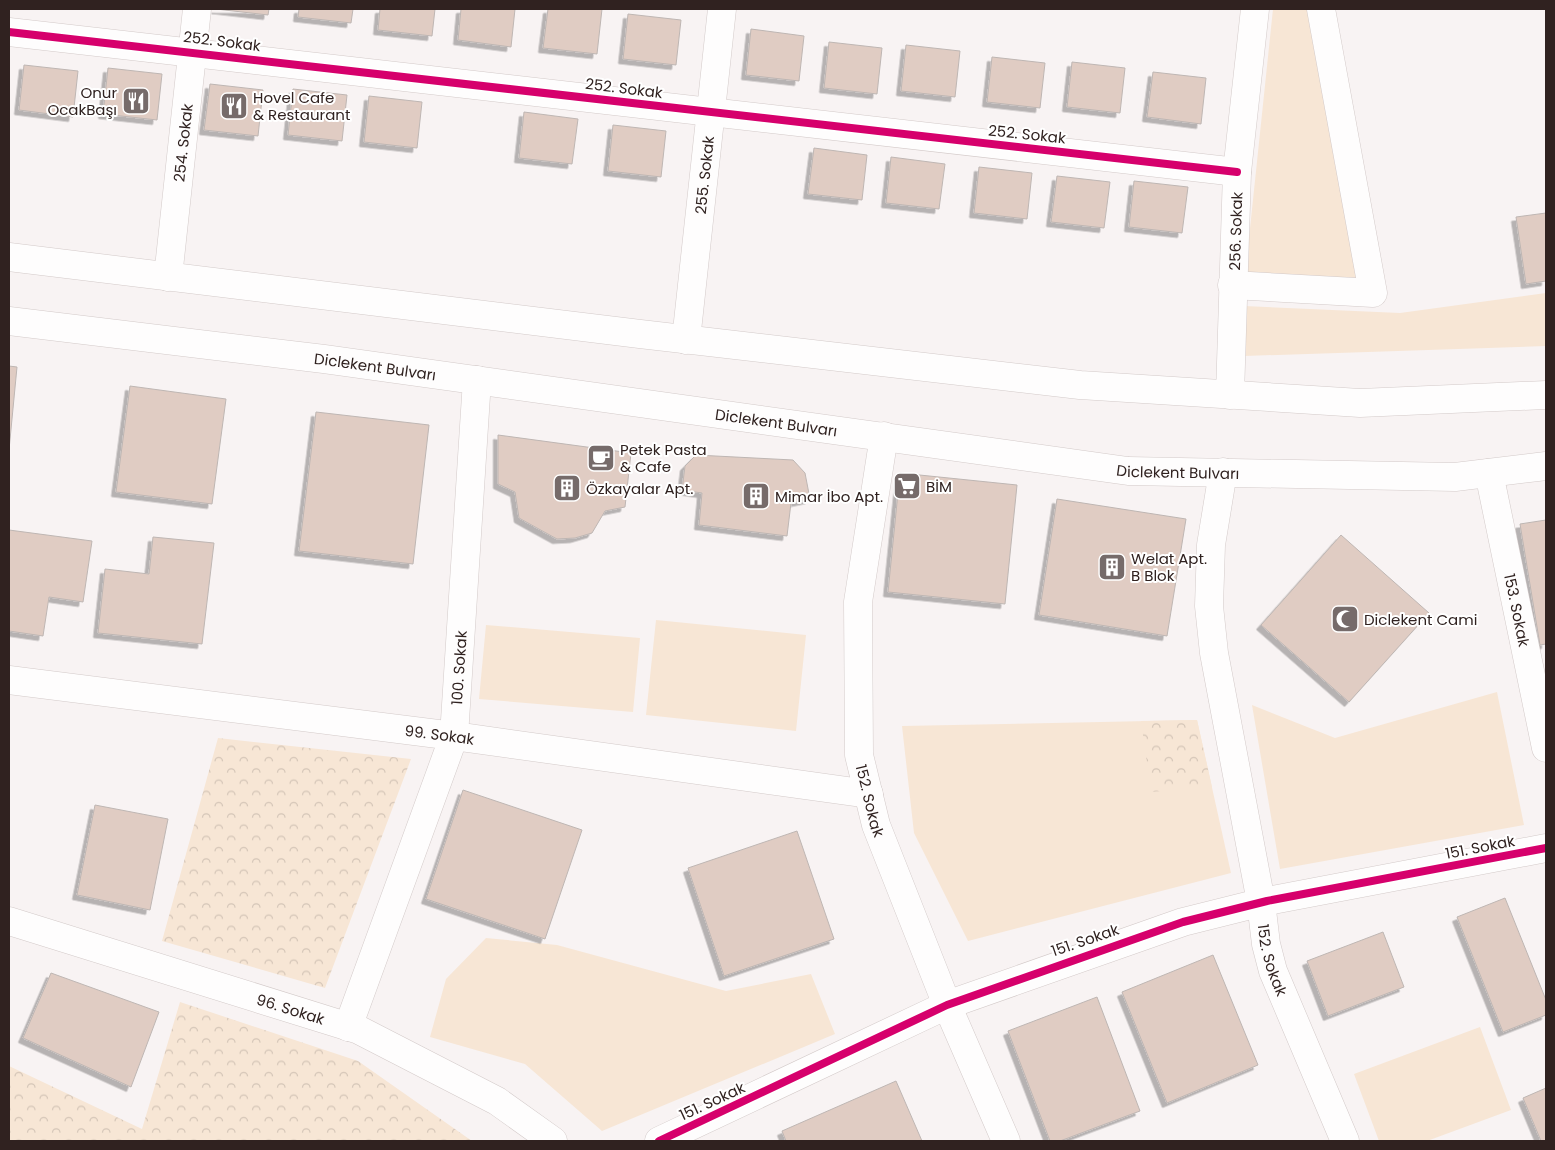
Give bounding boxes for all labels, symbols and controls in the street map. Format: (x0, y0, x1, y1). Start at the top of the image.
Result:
street label: 252. Sokak (182, 26, 262, 56)
street label: 252. Sokak (584, 73, 664, 103)
place label: Onur OcakBaşı (47, 82, 117, 120)
restaurant icon: Onur OcakBaşı (121, 86, 151, 116)
place label: Hovel Cafe & Restaurant (253, 87, 350, 125)
restaurant icon: Hovel Cafe & Restaurant (219, 91, 249, 121)
street label: 254. Sokak (168, 102, 197, 183)
street label: 252. Sokak (987, 119, 1067, 149)
street label: 255. Sokak (689, 134, 719, 215)
street label: 256. Sokak (1223, 191, 1247, 271)
street label: Diclekent Bulvarı (313, 347, 438, 385)
street label: Diclekent Bulvarı (714, 403, 839, 441)
place label: Petek Pasta & Cafe (620, 439, 707, 477)
cafe icon: Petek Pasta & Cafe (586, 443, 616, 473)
street label: Diclekent Bulvarı (1115, 459, 1240, 484)
supermarket icon: BİM (892, 471, 922, 501)
building icon: Özkayalar Apt. (552, 473, 582, 503)
place label: BİM (926, 476, 952, 497)
place label: Özkayalar Apt. (586, 478, 693, 499)
building icon: Mimar İbo Apt. (741, 481, 771, 511)
place label: Mimar İbo Apt. (775, 486, 883, 507)
place label: Welat Apt. B Blok (1131, 548, 1207, 586)
building icon: Welat Apt. B Blok (1097, 552, 1127, 582)
street label: 153. Sokak (1500, 572, 1535, 649)
mosque icon: Diclekent Cami (1330, 604, 1360, 634)
place label: Diclekent Cami (1364, 609, 1477, 630)
street label: 100. Sokak (446, 630, 471, 706)
street label: 99. Sokak (404, 719, 476, 749)
street label: 152. Sokak (851, 762, 890, 840)
street label: 151. Sokak (1444, 830, 1517, 864)
street label: 151. Sokak (1048, 919, 1122, 961)
street label: 152. Sokak (1253, 923, 1293, 999)
street label: 96. Sokak (254, 988, 328, 1029)
street label: 151. Sokak (676, 1077, 748, 1125)

